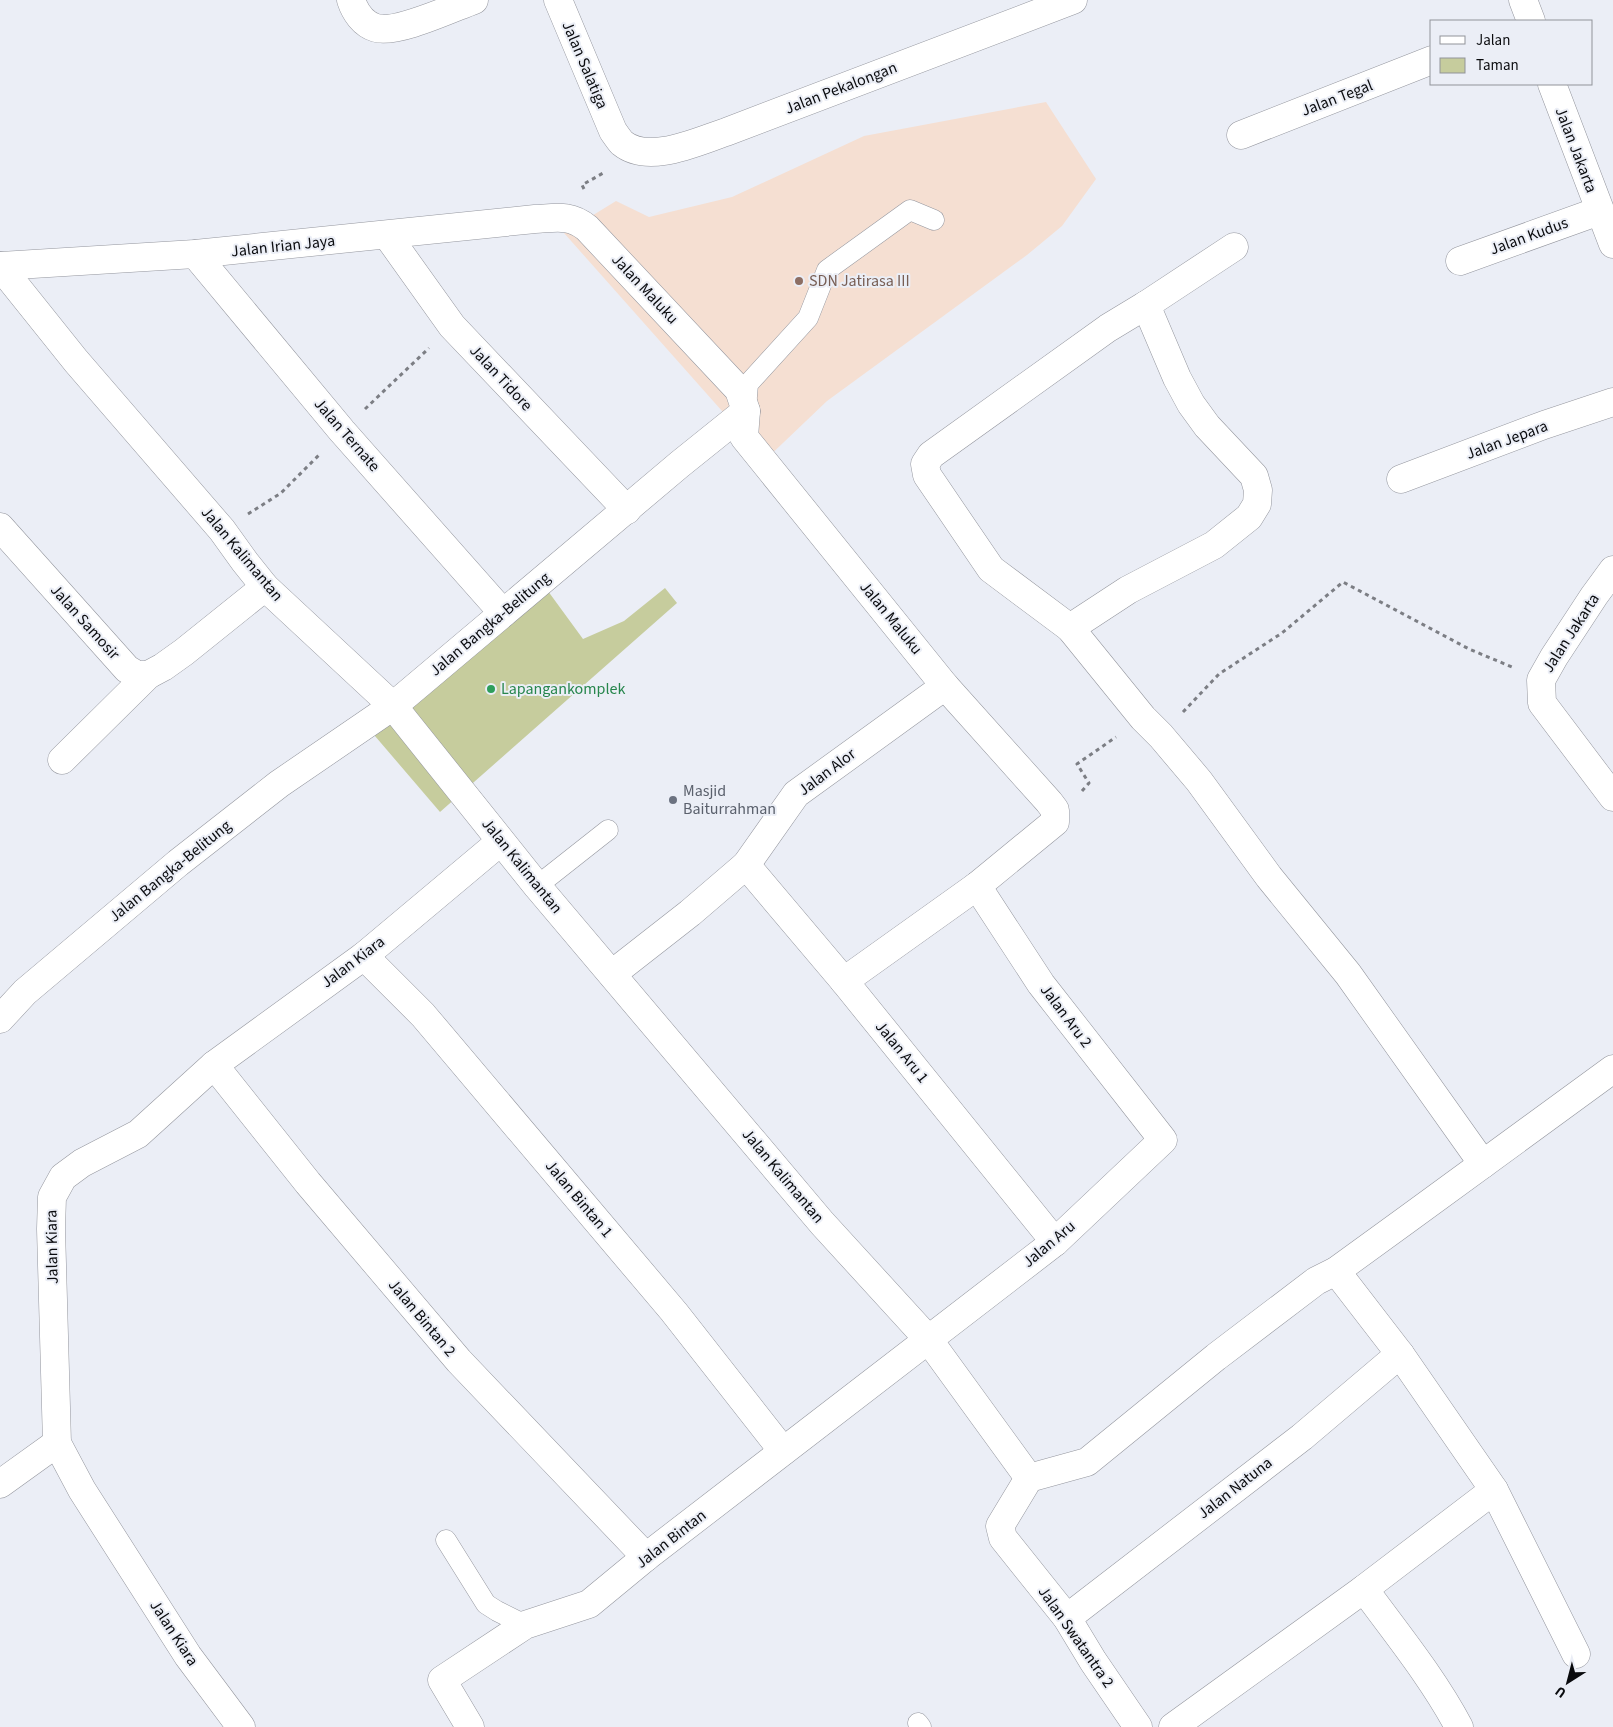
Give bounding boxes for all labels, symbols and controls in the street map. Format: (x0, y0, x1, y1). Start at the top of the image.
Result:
street label: Jalan Salatiga (557, 18, 613, 112)
legend (1430, 20, 1593, 85)
text: Jalan (1476, 30, 1510, 51)
text: Taman (1476, 55, 1519, 76)
street label: Jalan Pekalongan (782, 57, 900, 119)
street label: Jalan Tegal (1298, 74, 1376, 122)
street label: Jalan Jakarta (1550, 104, 1602, 196)
street label: Jalan Kudus (1487, 212, 1571, 260)
street label: Jalan Irian Jaya (230, 230, 336, 262)
street label: Jalan Maluku (607, 249, 683, 329)
place label: SDN Jatirasa III (809, 270, 910, 292)
marker: SDN Jatirasa III (793, 275, 805, 287)
street label: Jalan Tidore (465, 340, 537, 416)
street label: Jalan Ternate (309, 394, 385, 476)
street label: Jalan Jepara (1463, 415, 1551, 465)
street label: Jalan Kalimantan (196, 502, 288, 606)
street label: Jalan Bangka-Belitung (425, 567, 555, 681)
street label: Jalan Maluku (855, 577, 927, 659)
street label: Jalan Samosir (45, 580, 125, 665)
street label: Jalan Jakarta (1537, 589, 1605, 677)
place label: Lapangankomplek (501, 678, 625, 700)
marker: Lapangankomplek (485, 683, 497, 695)
street label: Jalan Alor (794, 743, 861, 801)
place label: Masjid Baiturrahman (683, 780, 776, 820)
marker: Masjid Baiturrahman (667, 794, 679, 806)
street label: Jalan Kalimantan (477, 814, 567, 918)
street label: Jalan Bangka-Belitung (104, 815, 236, 927)
street label: Jalan Kiara (317, 931, 389, 993)
street label: Jalan Aru 2 (1035, 980, 1097, 1052)
street label: Jalan Aru 1 (870, 1016, 934, 1088)
street label: Jalan Kalimantan (737, 1124, 829, 1228)
street label: Jalan Bintan 1 (540, 1156, 618, 1242)
street label: Jalan Kiara (40, 1210, 64, 1284)
street label: Jalan Aru (1018, 1215, 1080, 1273)
street label: Jalan Bintan 2 (383, 1275, 461, 1361)
street label: Jalan Natuna (1193, 1452, 1277, 1524)
street label: Jalan Bintan (631, 1505, 711, 1573)
street label: Jalan Swatantra 2 (1033, 1582, 1119, 1692)
street label: Jalan Kiara (145, 1596, 203, 1670)
north arrow (1543, 1657, 1593, 1707)
text: U (1551, 1681, 1571, 1703)

